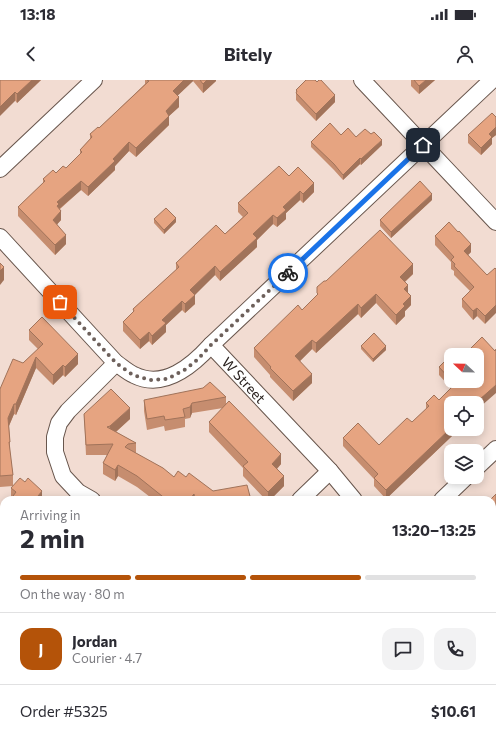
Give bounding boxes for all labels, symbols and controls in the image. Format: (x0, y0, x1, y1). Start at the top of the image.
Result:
text: 13:18 (20, 5, 56, 23)
icon: back (20, 43, 42, 65)
text: Bitely (224, 43, 272, 65)
icon: person (454, 43, 476, 65)
pin (406, 128, 440, 162)
icon: home (412, 134, 434, 156)
courier (268, 253, 308, 293)
icon: bike (277, 262, 299, 284)
pin (43, 285, 77, 319)
icon: bag (49, 291, 71, 313)
north arrow (444, 348, 484, 388)
map controls (444, 348, 484, 484)
street label: W Street (219, 354, 270, 407)
button: locate (444, 396, 484, 436)
button: layers (444, 444, 484, 484)
text: Arriving in (20, 507, 80, 523)
text: 13:20–13:25 (392, 521, 476, 539)
text: 2 min (20, 522, 85, 553)
text: On the way · 80 m (20, 586, 125, 602)
button: chat (382, 628, 424, 670)
button: phone (434, 628, 476, 670)
text: Jordan (72, 632, 117, 650)
text: J (39, 640, 43, 658)
text: Courier · 4.7 (72, 650, 142, 666)
text: Order #5325 (20, 702, 108, 720)
text: $10.61 (431, 702, 476, 720)

